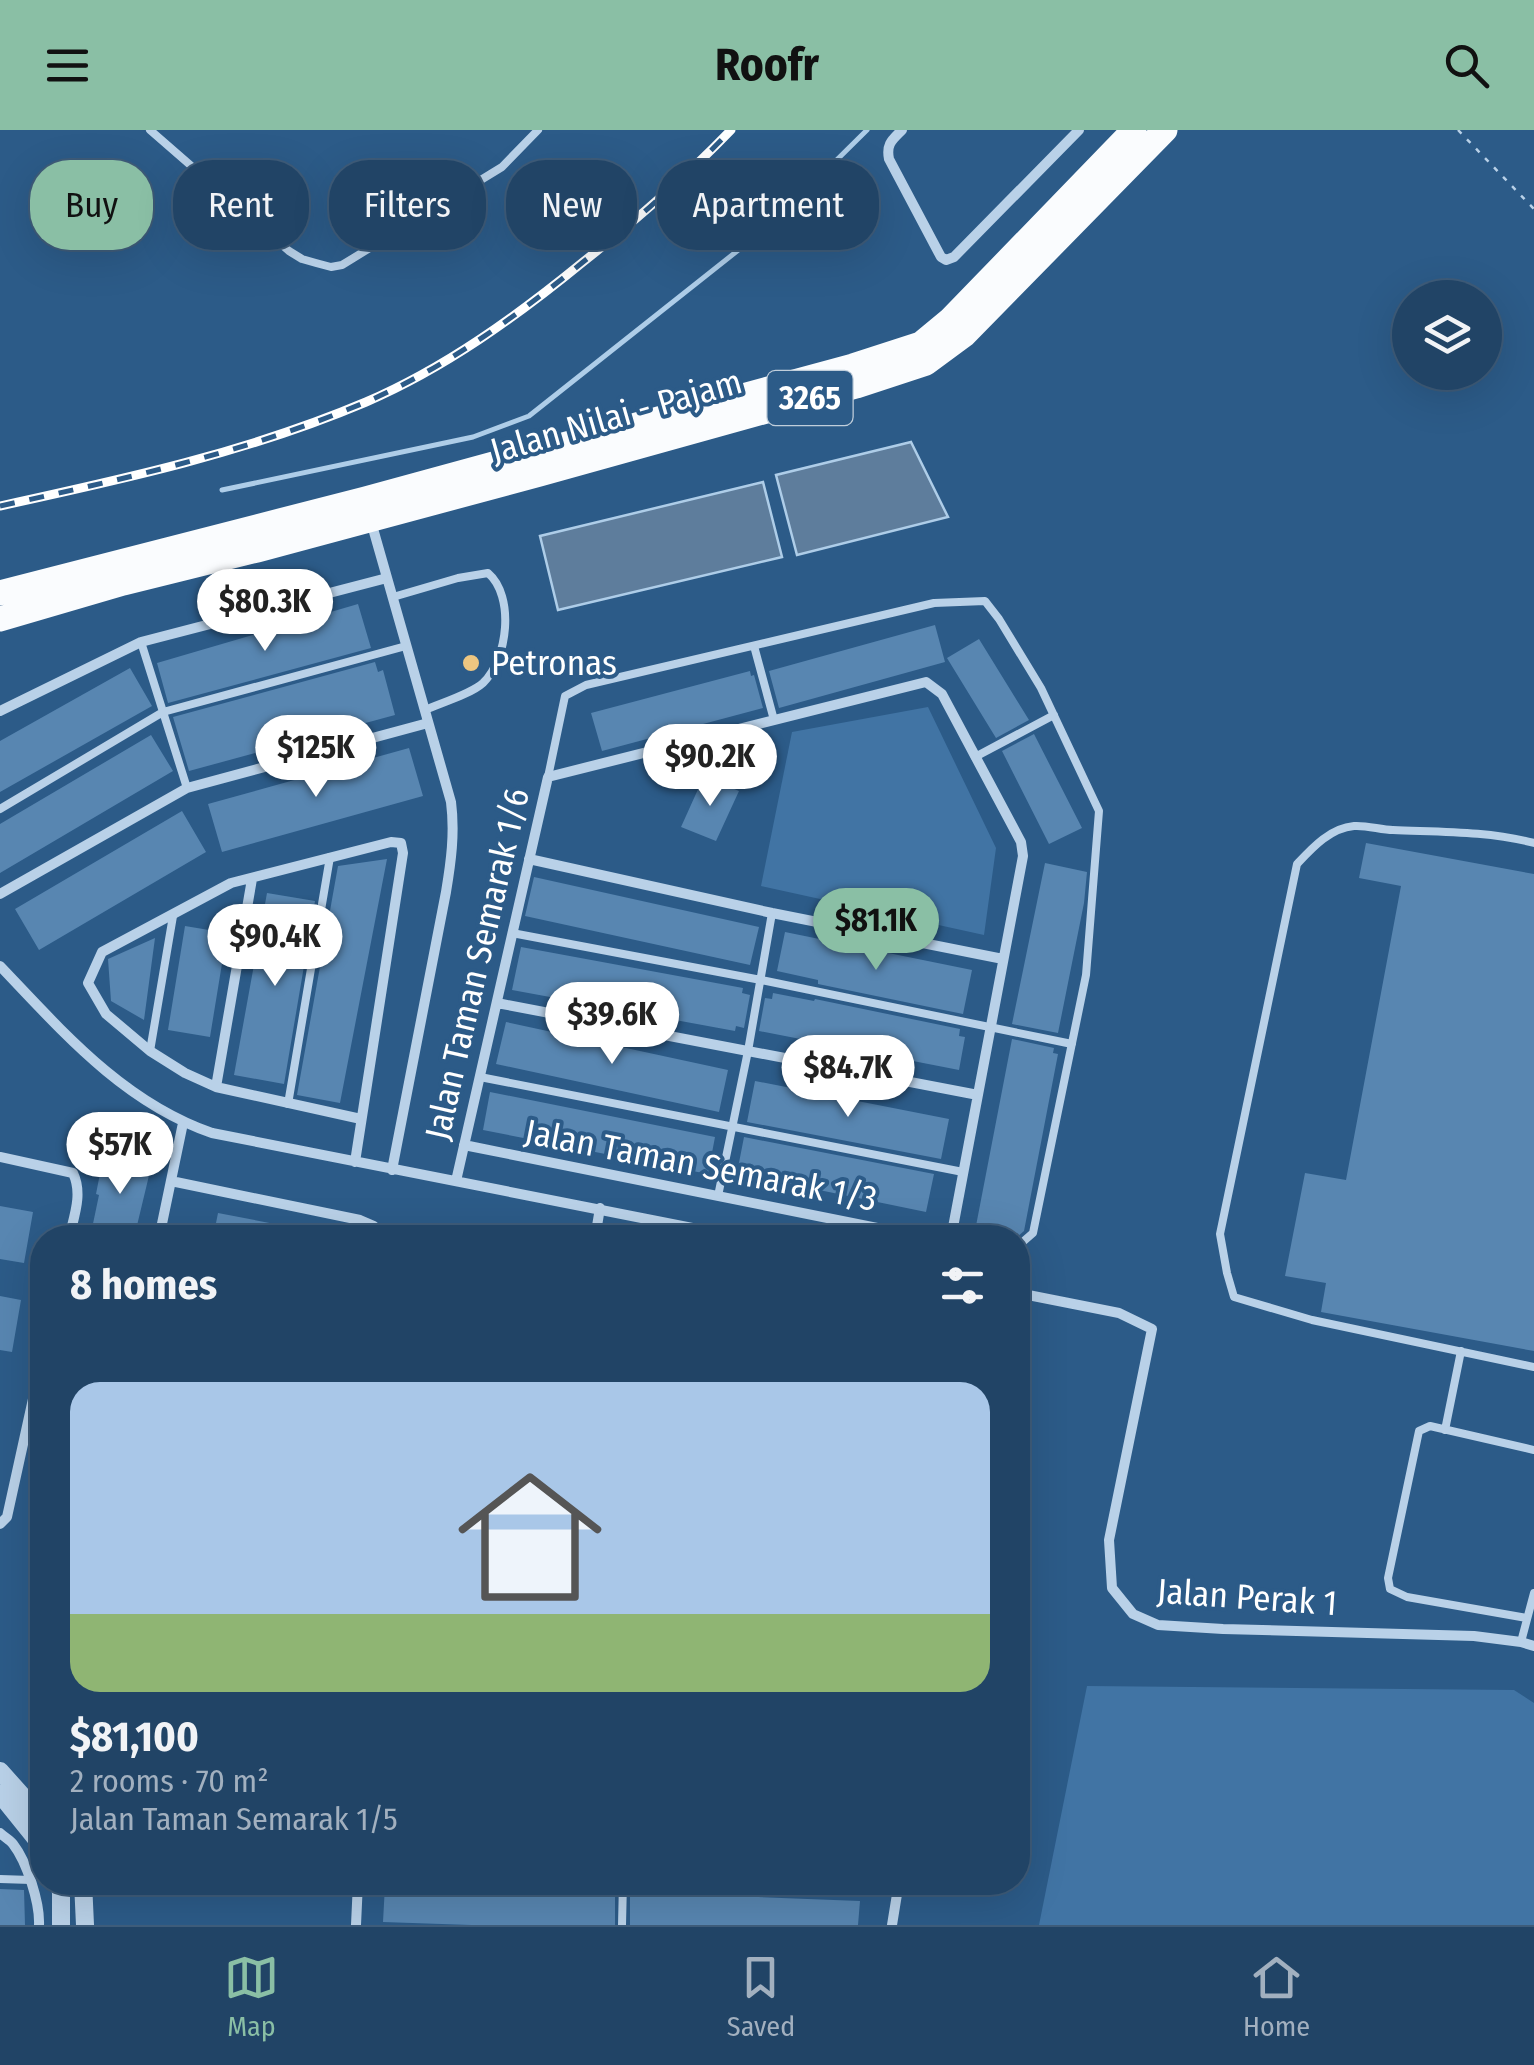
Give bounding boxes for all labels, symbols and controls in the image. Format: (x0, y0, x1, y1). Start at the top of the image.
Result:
icon: menu (40, 38, 95, 93)
text: Roofr (715, 38, 819, 92)
icon: search (1439, 38, 1494, 93)
chip: Buy (30, 160, 153, 250)
chip: Rent (173, 160, 309, 250)
chip: Filters (329, 160, 486, 250)
chip: New (506, 160, 637, 250)
chip: Apartment (657, 160, 879, 250)
map controls (1392, 280, 1502, 390)
button: layers (1392, 280, 1502, 390)
street label: Jalan Nilai - Pajam (485, 360, 747, 472)
road number: 3265 (768, 371, 852, 425)
pin: $80.3K (184, 569, 346, 654)
text: $80.3K (219, 582, 311, 620)
place label: Petronas (491, 642, 617, 684)
marker: Petronas (460, 652, 482, 674)
pin: $125K (246, 715, 386, 800)
pin: $90.2K (629, 724, 791, 809)
text: $125K (277, 728, 355, 766)
text: $90.2K (665, 737, 755, 775)
street label: Jalan Taman Semarak 1/6 (416, 784, 538, 1144)
pin: $81.1K (795, 888, 957, 973)
text: $81.1K (835, 901, 917, 939)
pin: $90.4K (194, 904, 356, 989)
text: $90.4K (229, 917, 321, 955)
pin: $39.6K (531, 982, 693, 1067)
text: $39.6K (567, 995, 657, 1033)
pin: $84.7K (767, 1035, 929, 1120)
text: $84.7K (804, 1048, 892, 1086)
street label: Jalan Taman Semarak 1/3 (521, 1110, 881, 1220)
pin: $57K (61, 1112, 179, 1197)
text: $57K (88, 1125, 152, 1163)
icon: filters (935, 1258, 990, 1313)
text: 8 homes (70, 1260, 217, 1310)
icon: home (440, 1447, 620, 1627)
street label: Jalan Perak 1 (1156, 1570, 1338, 1624)
text: $81,100 (70, 1712, 199, 1762)
text: 2 rooms · 70 m² (70, 1762, 269, 1800)
text: Jalan Taman Semarak 1/5 (70, 1800, 398, 1838)
tab: Map (224, 1950, 279, 2043)
tab: Saved (727, 1950, 795, 2043)
tab: Home (1243, 1950, 1310, 2043)

